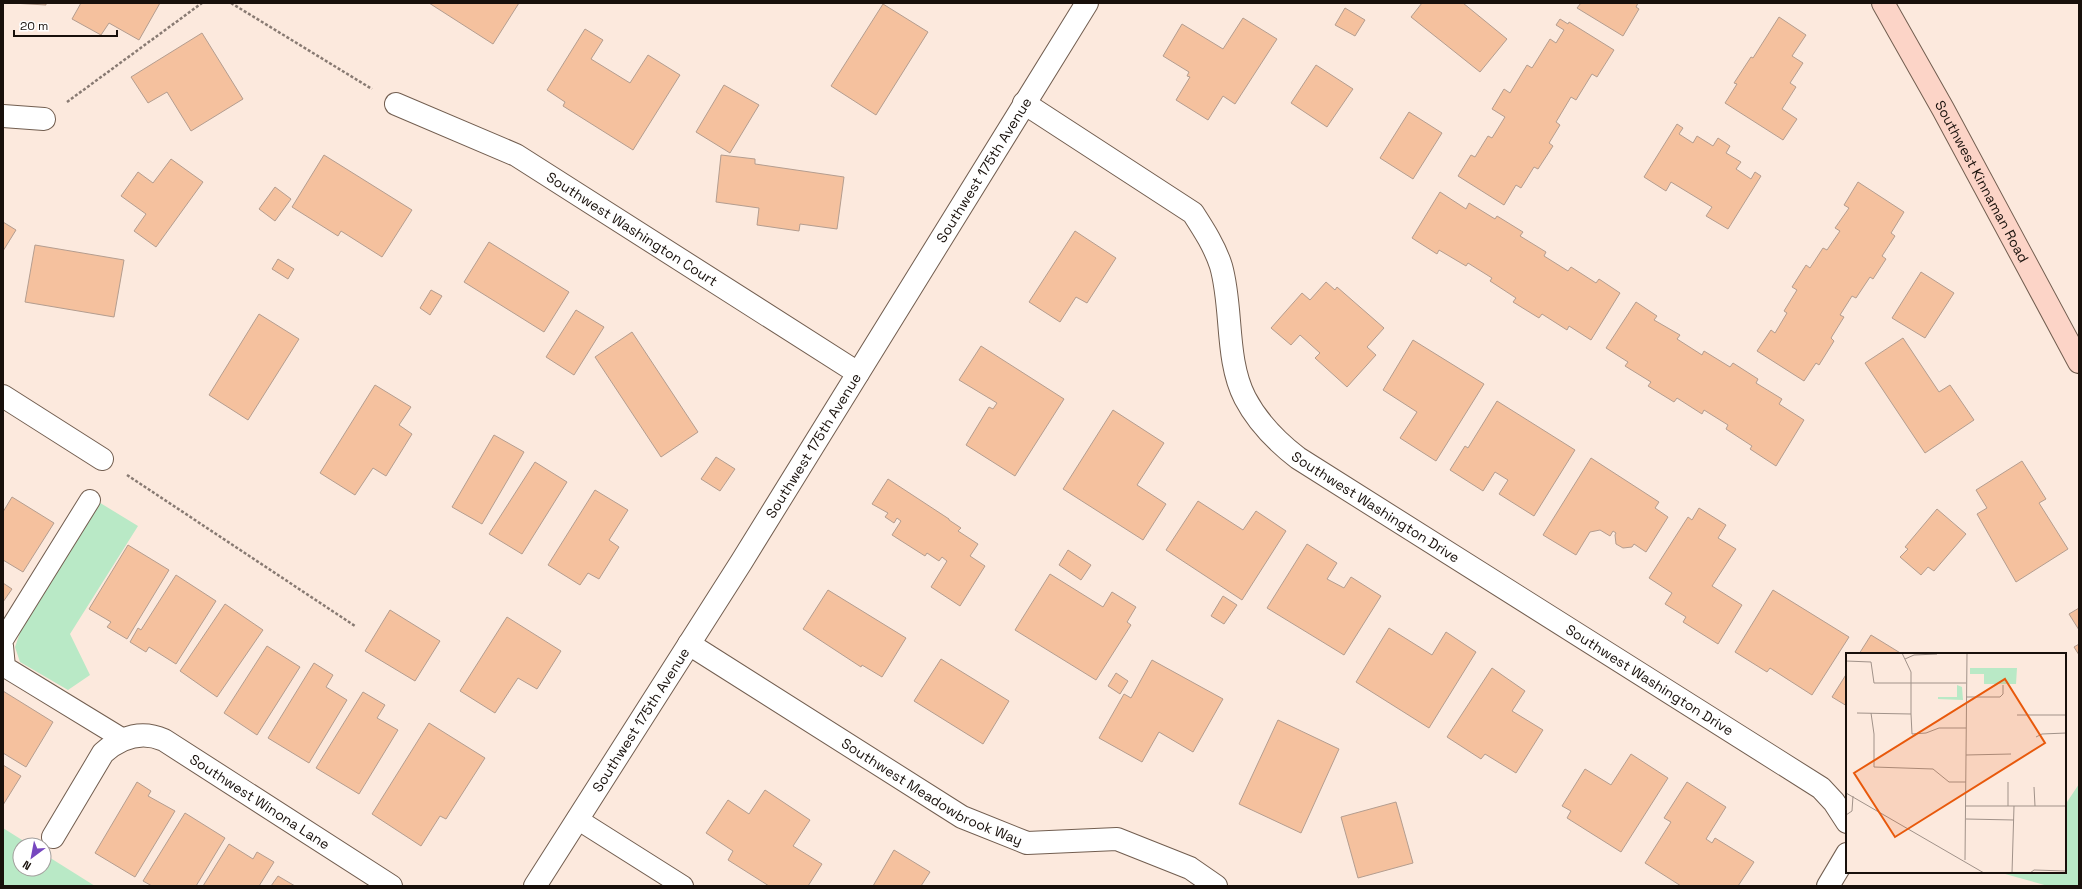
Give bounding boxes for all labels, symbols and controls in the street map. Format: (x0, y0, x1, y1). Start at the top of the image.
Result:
scale bar (14, 12, 117, 38)
text: 20 m (20, 18, 48, 34)
street label: Southwest 175th Avenue (932, 94, 1035, 246)
street label: Southwest Kinnaman Road (1931, 97, 2033, 266)
street label: Southwest Washington Court (543, 168, 721, 290)
street label: Southwest 175th Avenue (762, 370, 865, 522)
street label: Southwest Washington Drive (1288, 447, 1463, 567)
street label: Southwest Washington Drive (1562, 620, 1737, 740)
street label: Southwest 175th Avenue (588, 644, 693, 795)
inset map (1846, 653, 2066, 873)
street label: Southwest Meadowbrook Way (838, 734, 1025, 849)
street label: Southwest Winona Lane (186, 750, 333, 853)
north arrow (12, 837, 52, 877)
text: N (20, 858, 34, 873)

